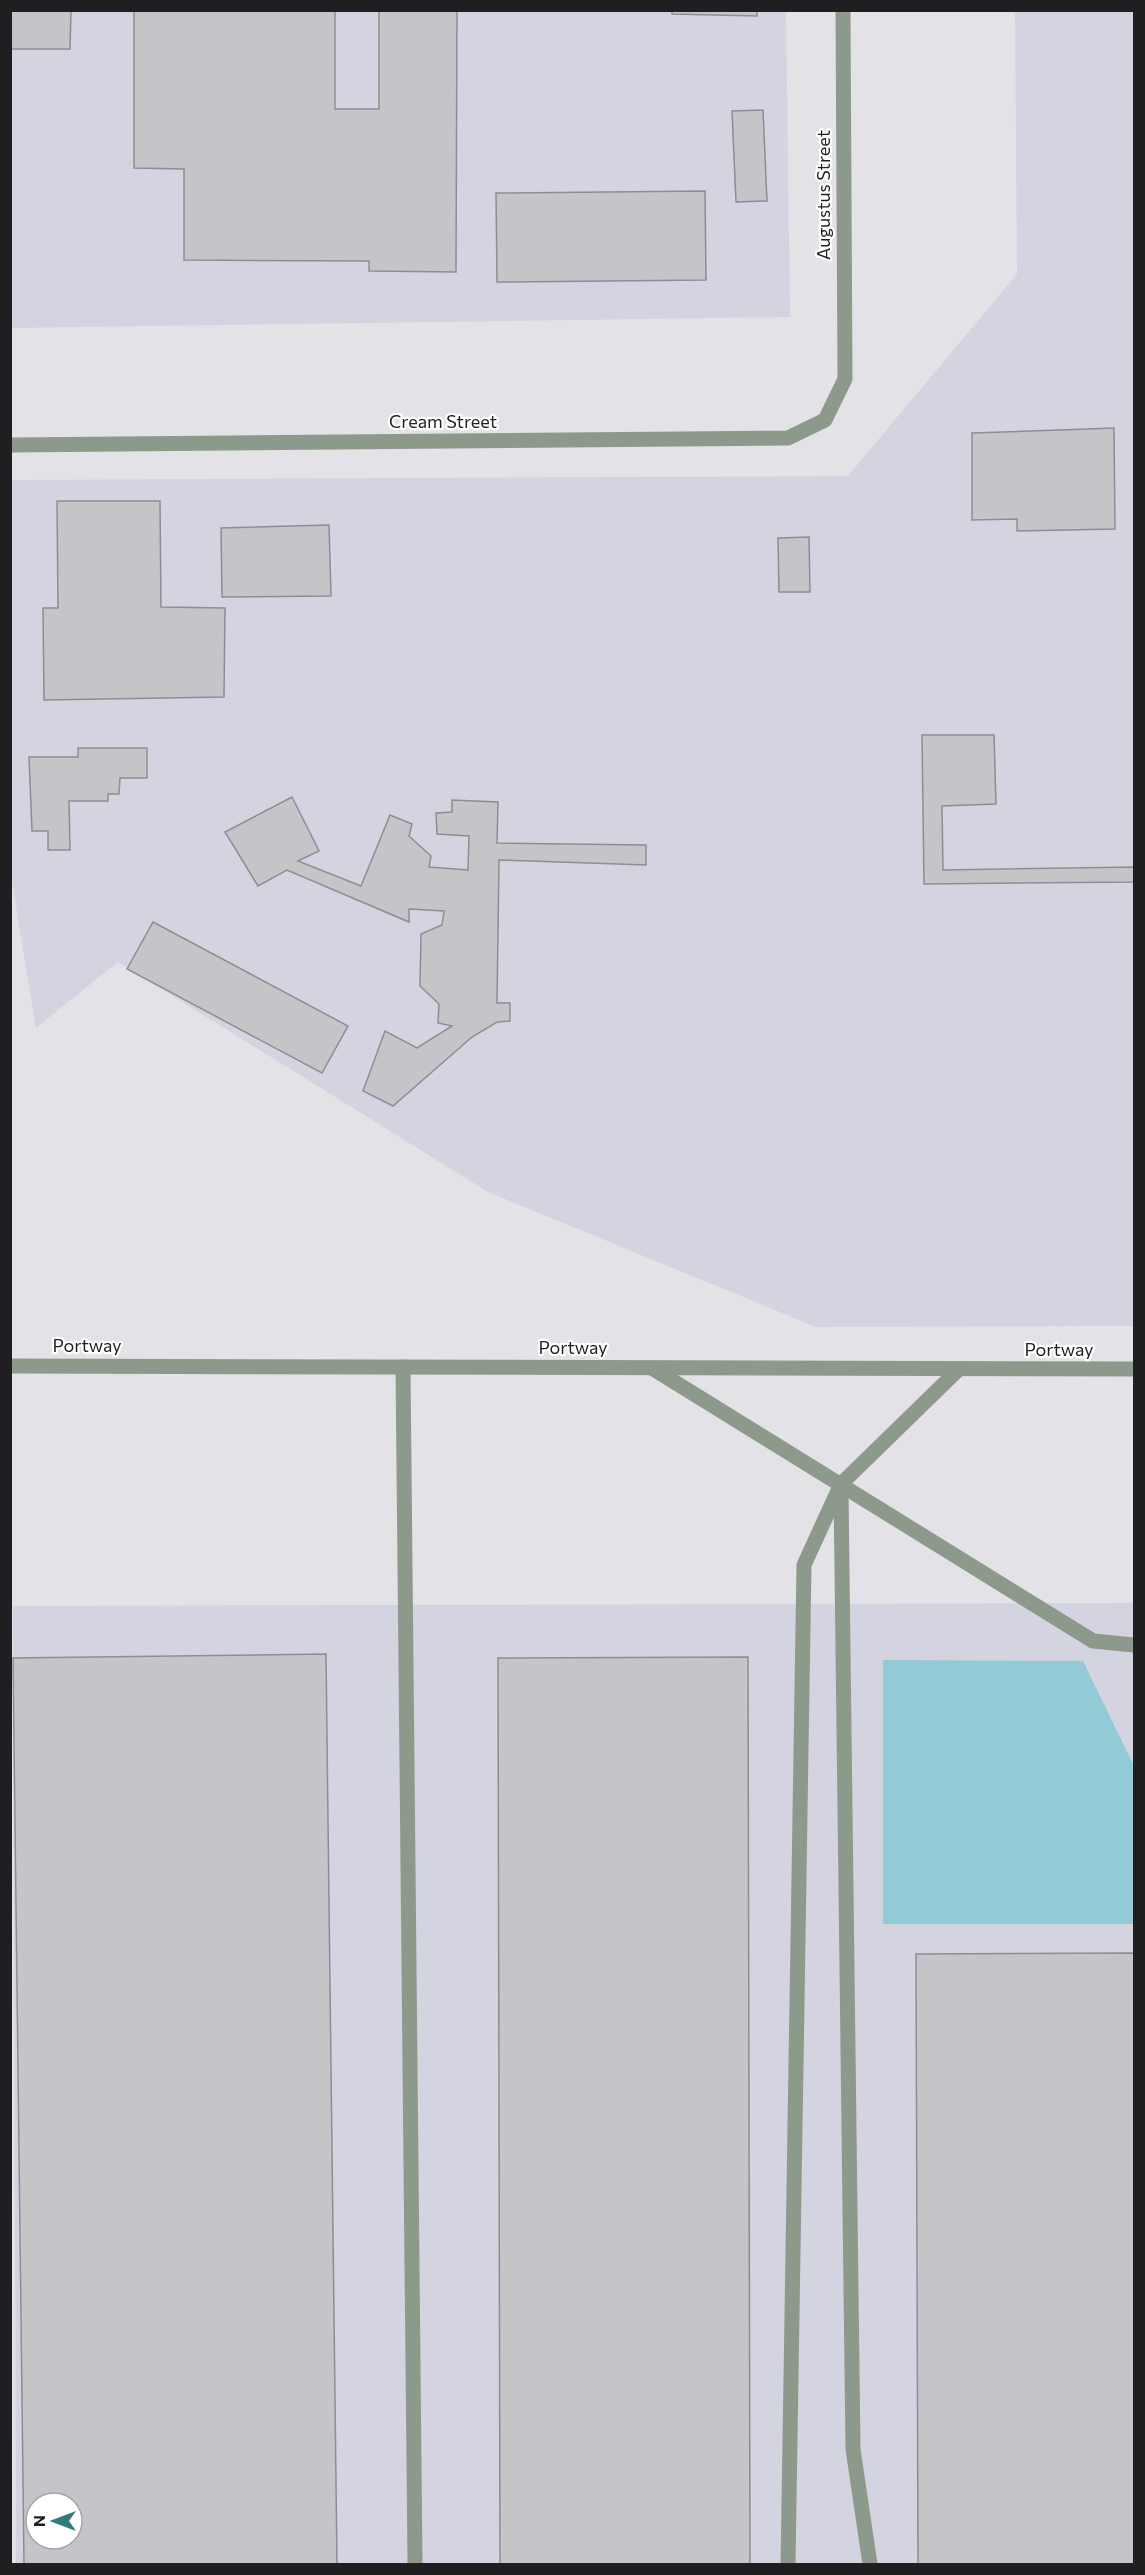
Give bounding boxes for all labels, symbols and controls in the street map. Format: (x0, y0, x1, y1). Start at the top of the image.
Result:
street label: Augustus Street (812, 130, 834, 260)
street label: Cream Street (389, 410, 497, 432)
street label: Portway (52, 1334, 122, 1356)
street label: Portway (538, 1336, 608, 1358)
street label: Portway (1024, 1338, 1094, 1360)
north arrow (24, 2491, 84, 2551)
text: N (29, 2515, 48, 2527)

